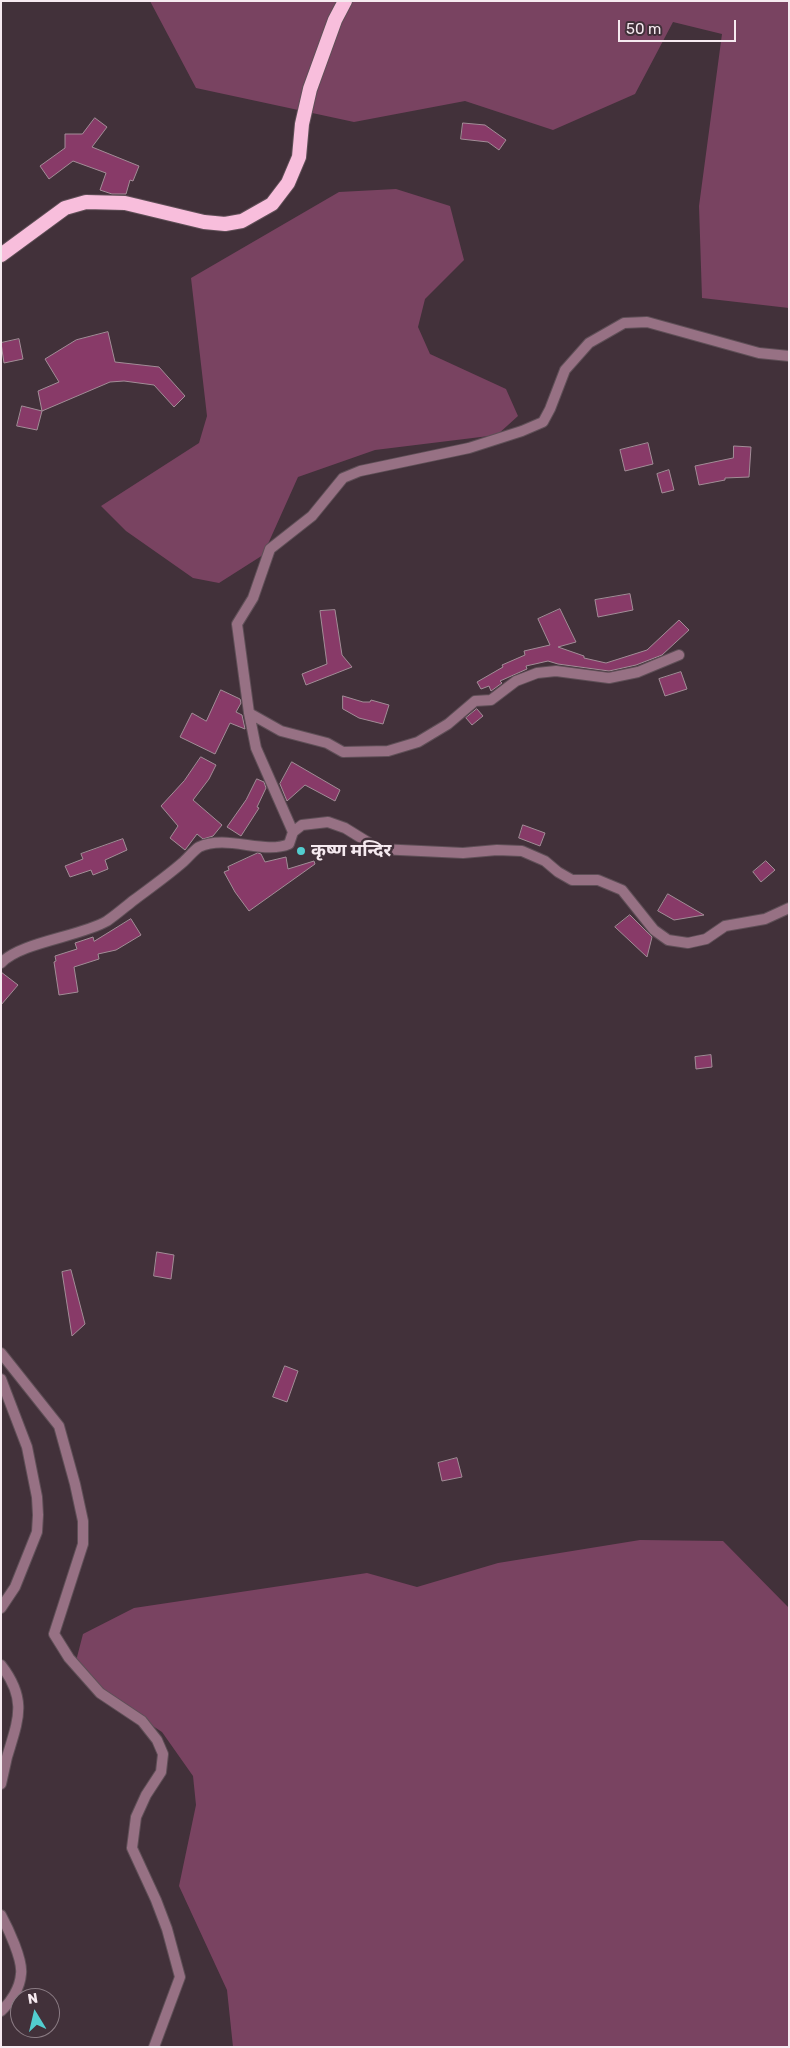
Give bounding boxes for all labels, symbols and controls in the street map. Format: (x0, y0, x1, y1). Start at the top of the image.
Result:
scale bar (620, 10, 738, 42)
text: 50 m (626, 20, 661, 38)
place label: कृष्ण मन्दिर (311, 840, 391, 862)
marker: कृष्ण मन्दिर (295, 845, 307, 857)
north arrow (10, 1988, 60, 2038)
text: N (26, 1989, 39, 2008)

